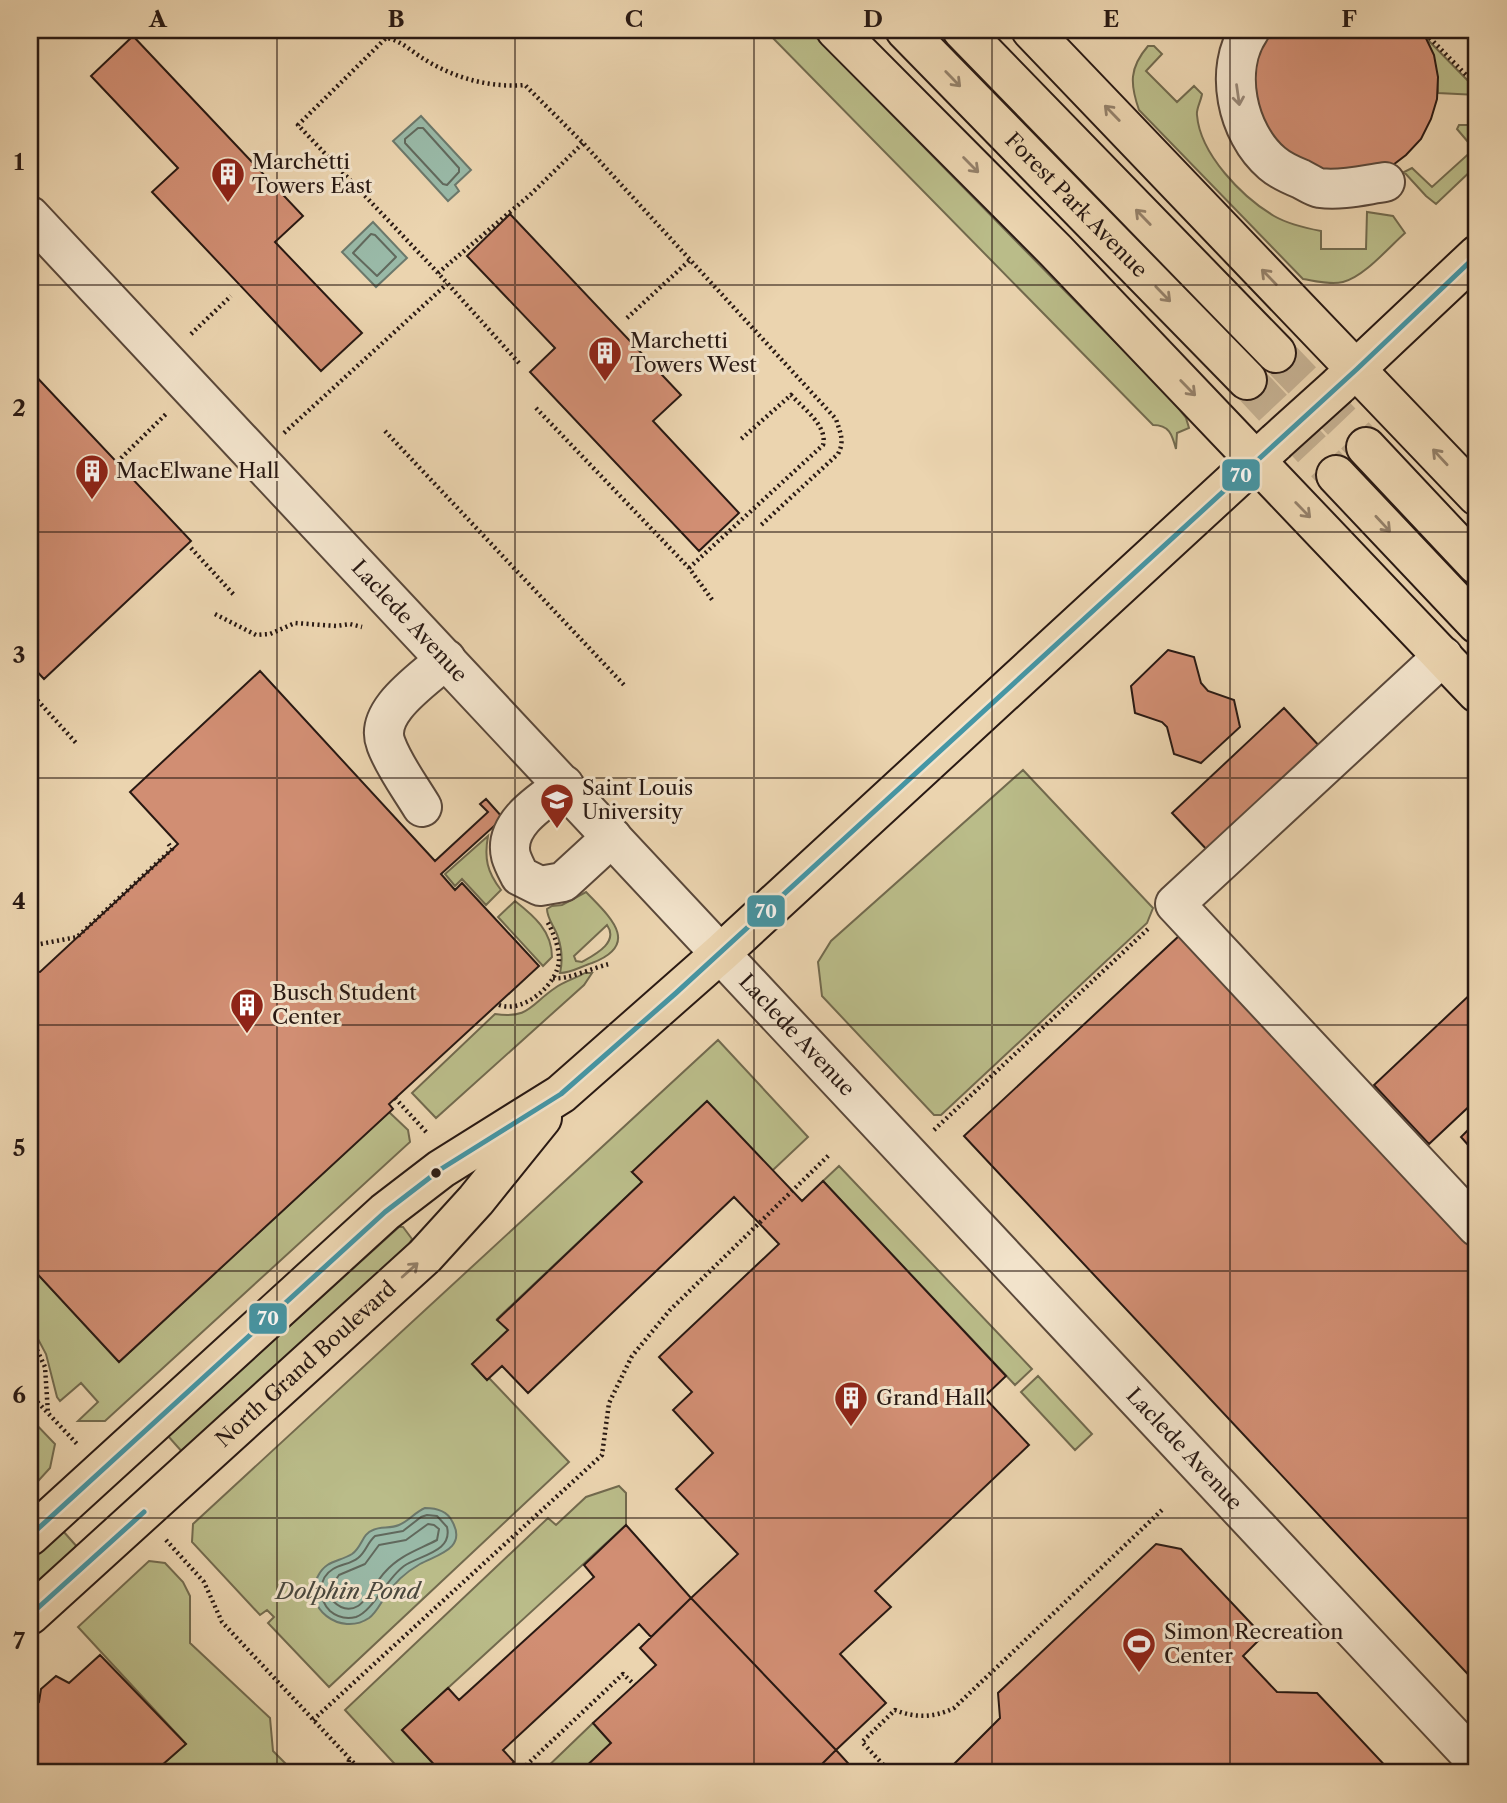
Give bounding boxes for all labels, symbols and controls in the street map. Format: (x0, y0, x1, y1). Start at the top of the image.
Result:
text: A (148, 5, 168, 33)
text: B (387, 5, 405, 33)
text: C (625, 5, 643, 33)
text: D (863, 5, 883, 33)
text: E (1103, 5, 1119, 33)
text: F (1341, 5, 1357, 33)
one-way arrow (944, 70, 961, 87)
one-way arrow (1231, 83, 1244, 106)
one-way arrow (1103, 105, 1120, 122)
street label: Forest Park Avenue (1000, 127, 1153, 283)
text: 1 (14, 148, 25, 176)
place label: Marchetti Towers East (252, 149, 373, 198)
building icon: Marchetti Towers East (209, 155, 247, 204)
one-way arrow (962, 156, 979, 173)
one-way arrow (1135, 208, 1152, 225)
one-way arrow (1260, 269, 1277, 286)
one-way arrow (1155, 285, 1172, 302)
place label: Marchetti Towers West (630, 328, 757, 377)
building icon: Marchetti Towers West (586, 334, 624, 383)
one-way arrow (1179, 380, 1196, 397)
text: 2 (12, 394, 26, 422)
one-way arrow (1432, 449, 1449, 466)
building icon: MacElwane Hall (73, 452, 111, 501)
place label: MacElwane Hall (116, 458, 279, 483)
line badge: 70 (1221, 458, 1261, 492)
text: 70 (1230, 464, 1252, 487)
one-way arrow (1294, 501, 1311, 518)
one-way arrow (1375, 516, 1392, 533)
street label: Laclede Avenue (347, 555, 473, 687)
text: 3 (13, 641, 26, 669)
place label: Saint Louis University (582, 775, 693, 824)
school or university icon: Saint Louis University (538, 781, 576, 830)
text: 4 (12, 887, 26, 915)
line badge: 70 (746, 894, 786, 928)
text: 70 (755, 900, 777, 923)
street label: Laclede Avenue (734, 969, 860, 1101)
place label: Busch Student Center (272, 980, 417, 1029)
building icon: Busch Student Center (228, 986, 266, 1035)
text: 5 (13, 1134, 25, 1162)
unlabelled marker (429, 1166, 443, 1180)
one-way arrow (400, 1262, 418, 1278)
street label: North Grand Boulevard (211, 1276, 401, 1452)
line badge: 70 (248, 1302, 288, 1335)
text: 70 (257, 1307, 279, 1330)
building icon: Grand Hall (832, 1379, 870, 1428)
text: 6 (12, 1381, 26, 1409)
street label: Laclede Avenue (1121, 1383, 1248, 1515)
place label: Grand Hall (876, 1385, 986, 1410)
water label: Dolphin Pond (274, 1577, 423, 1605)
place label: Simon Recreation Center (1164, 1619, 1343, 1668)
sports icon: Simon Recreation Center (1120, 1625, 1158, 1674)
text: 7 (13, 1627, 25, 1655)

